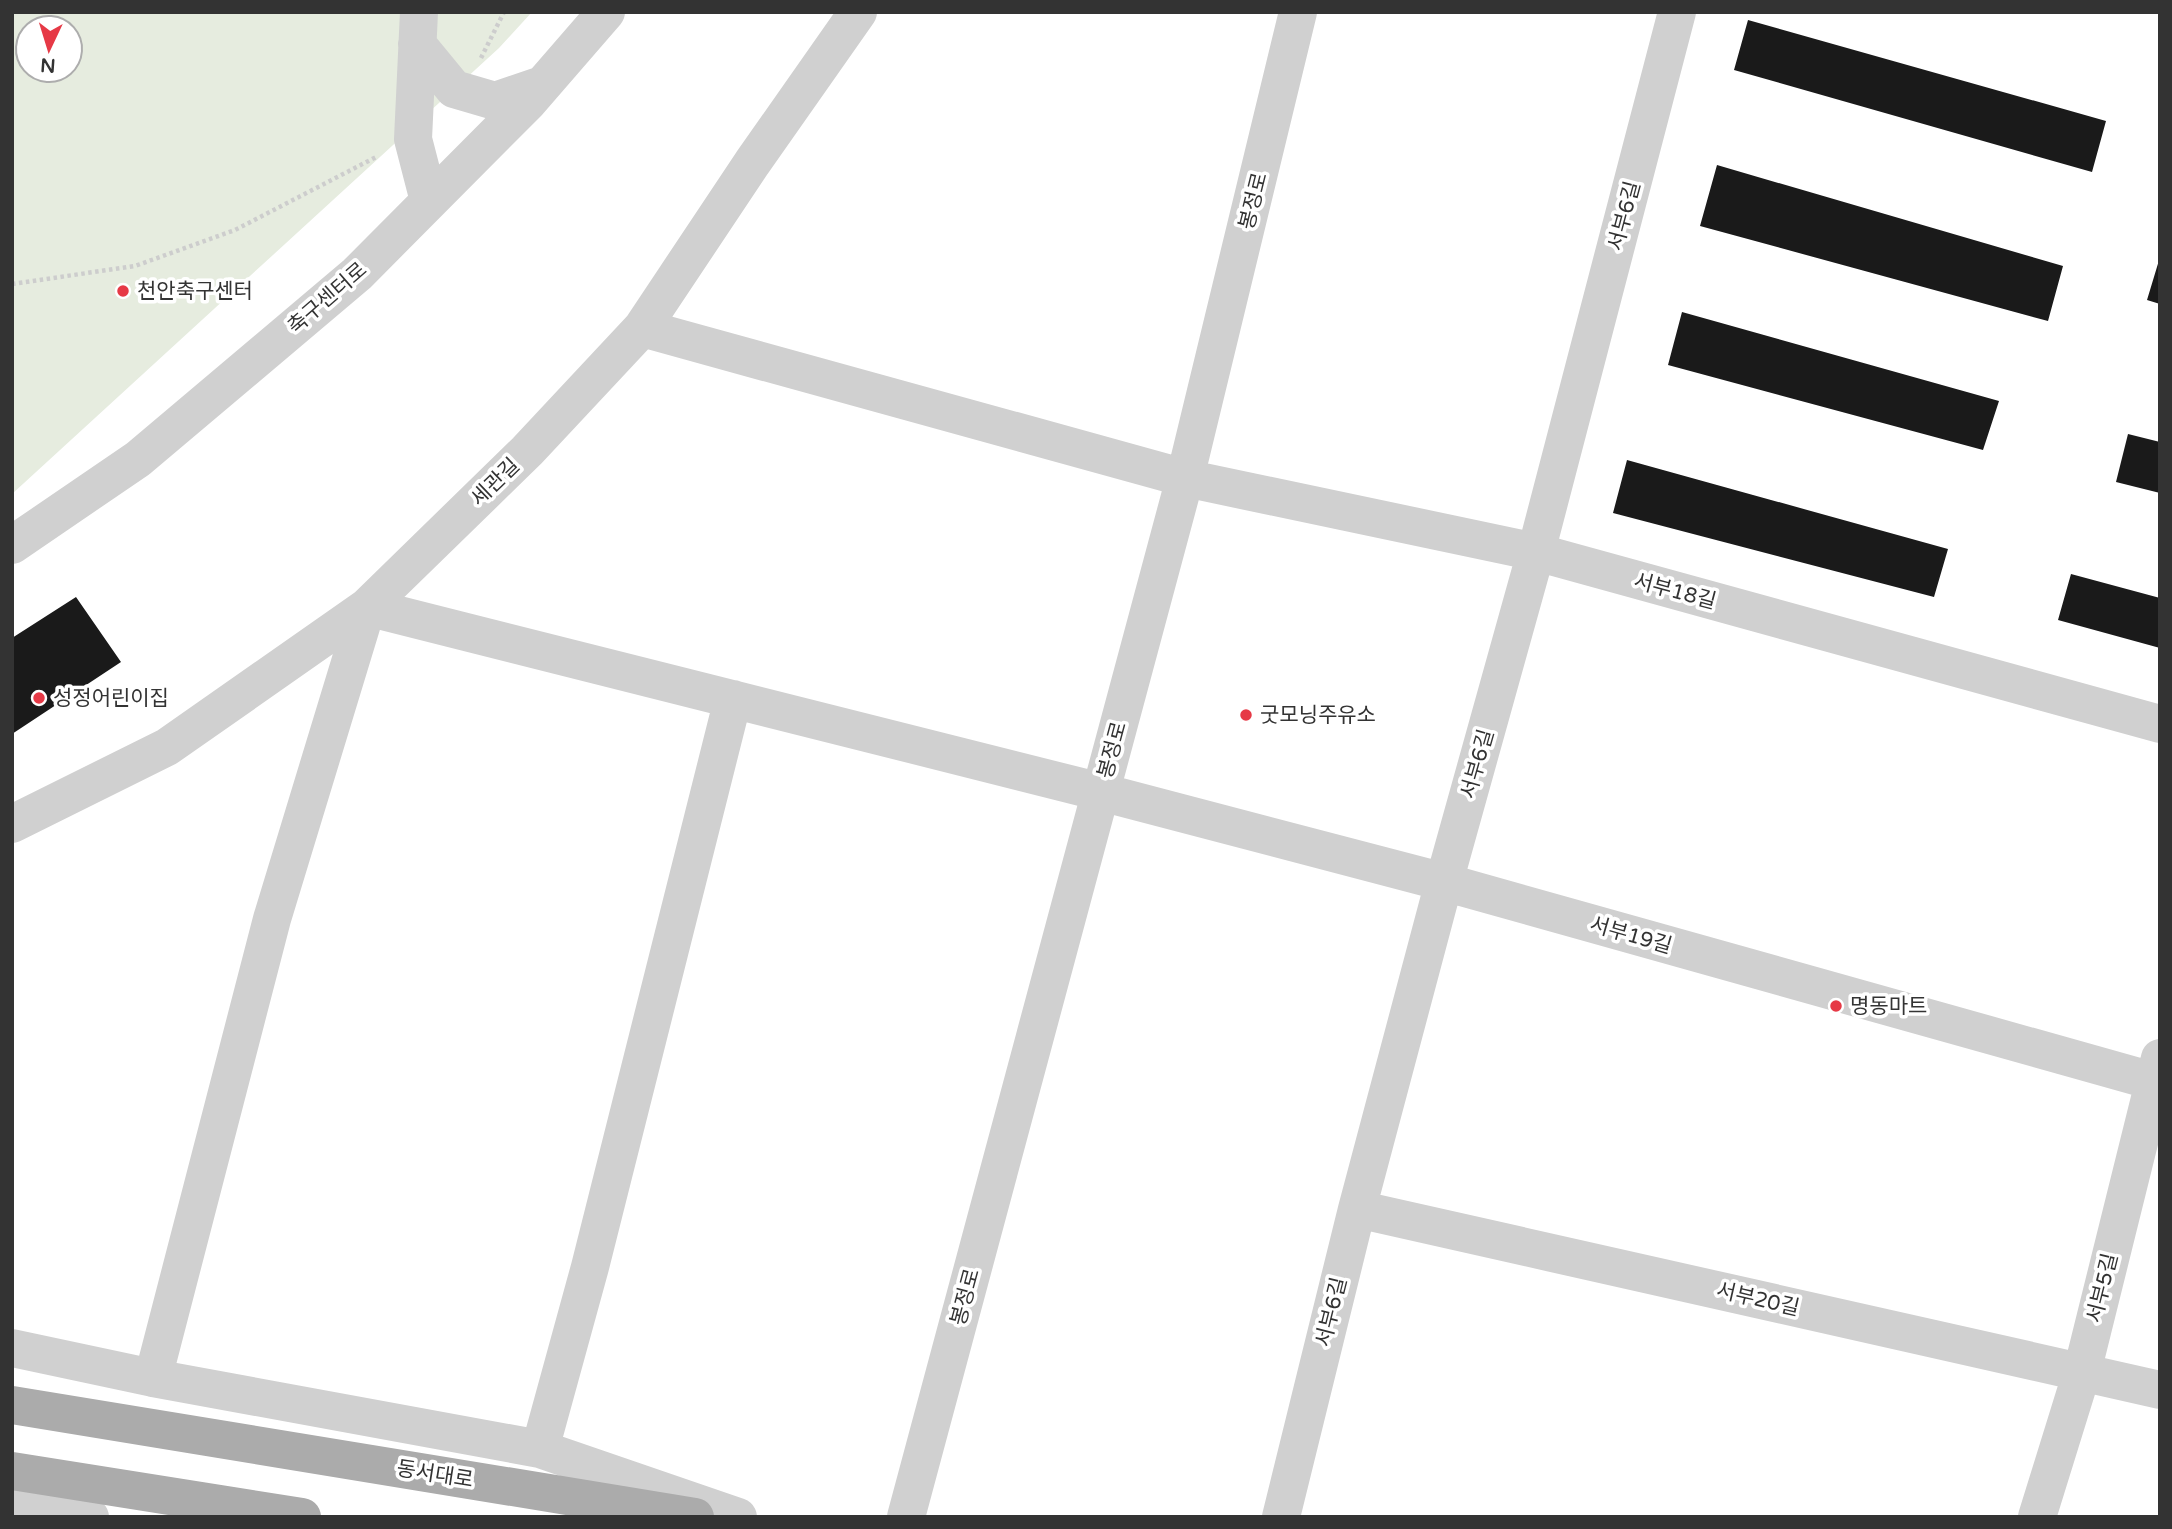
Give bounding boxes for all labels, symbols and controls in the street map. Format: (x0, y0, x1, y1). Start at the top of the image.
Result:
north arrow (14, 14, 84, 84)
text: N (40, 53, 56, 76)
street label: 봉정로 (1234, 170, 1273, 232)
street label: 서부6길 (1603, 179, 1646, 254)
street label: 축구센터로 (283, 257, 372, 340)
place label: 천안축구센터 (137, 279, 253, 304)
marker: 천안축구센터 (115, 283, 131, 299)
street label: 세관길 (466, 453, 525, 511)
street label: 서부18길 (1631, 568, 1719, 614)
place label: 성정어린이집 (53, 686, 169, 711)
marker: 성정어린이집 (31, 690, 47, 706)
place label: 굿모닝주유소 (1260, 703, 1376, 728)
marker: 굿모닝주유소 (1238, 707, 1254, 723)
street label: 봉정로 (1093, 719, 1132, 781)
street label: 서부6길 (1456, 726, 1499, 802)
street label: 서부19길 (1587, 912, 1675, 959)
place label: 명동마트 (1850, 994, 1927, 1019)
marker: 명동마트 (1828, 998, 1844, 1014)
street label: 서부5길 (2082, 1251, 2123, 1326)
street label: 봉정로 (946, 1266, 985, 1328)
street label: 서부6길 (1311, 1275, 1352, 1350)
street label: 서부20길 (1714, 1278, 1802, 1321)
street label: 동서대로 (395, 1456, 475, 1493)

